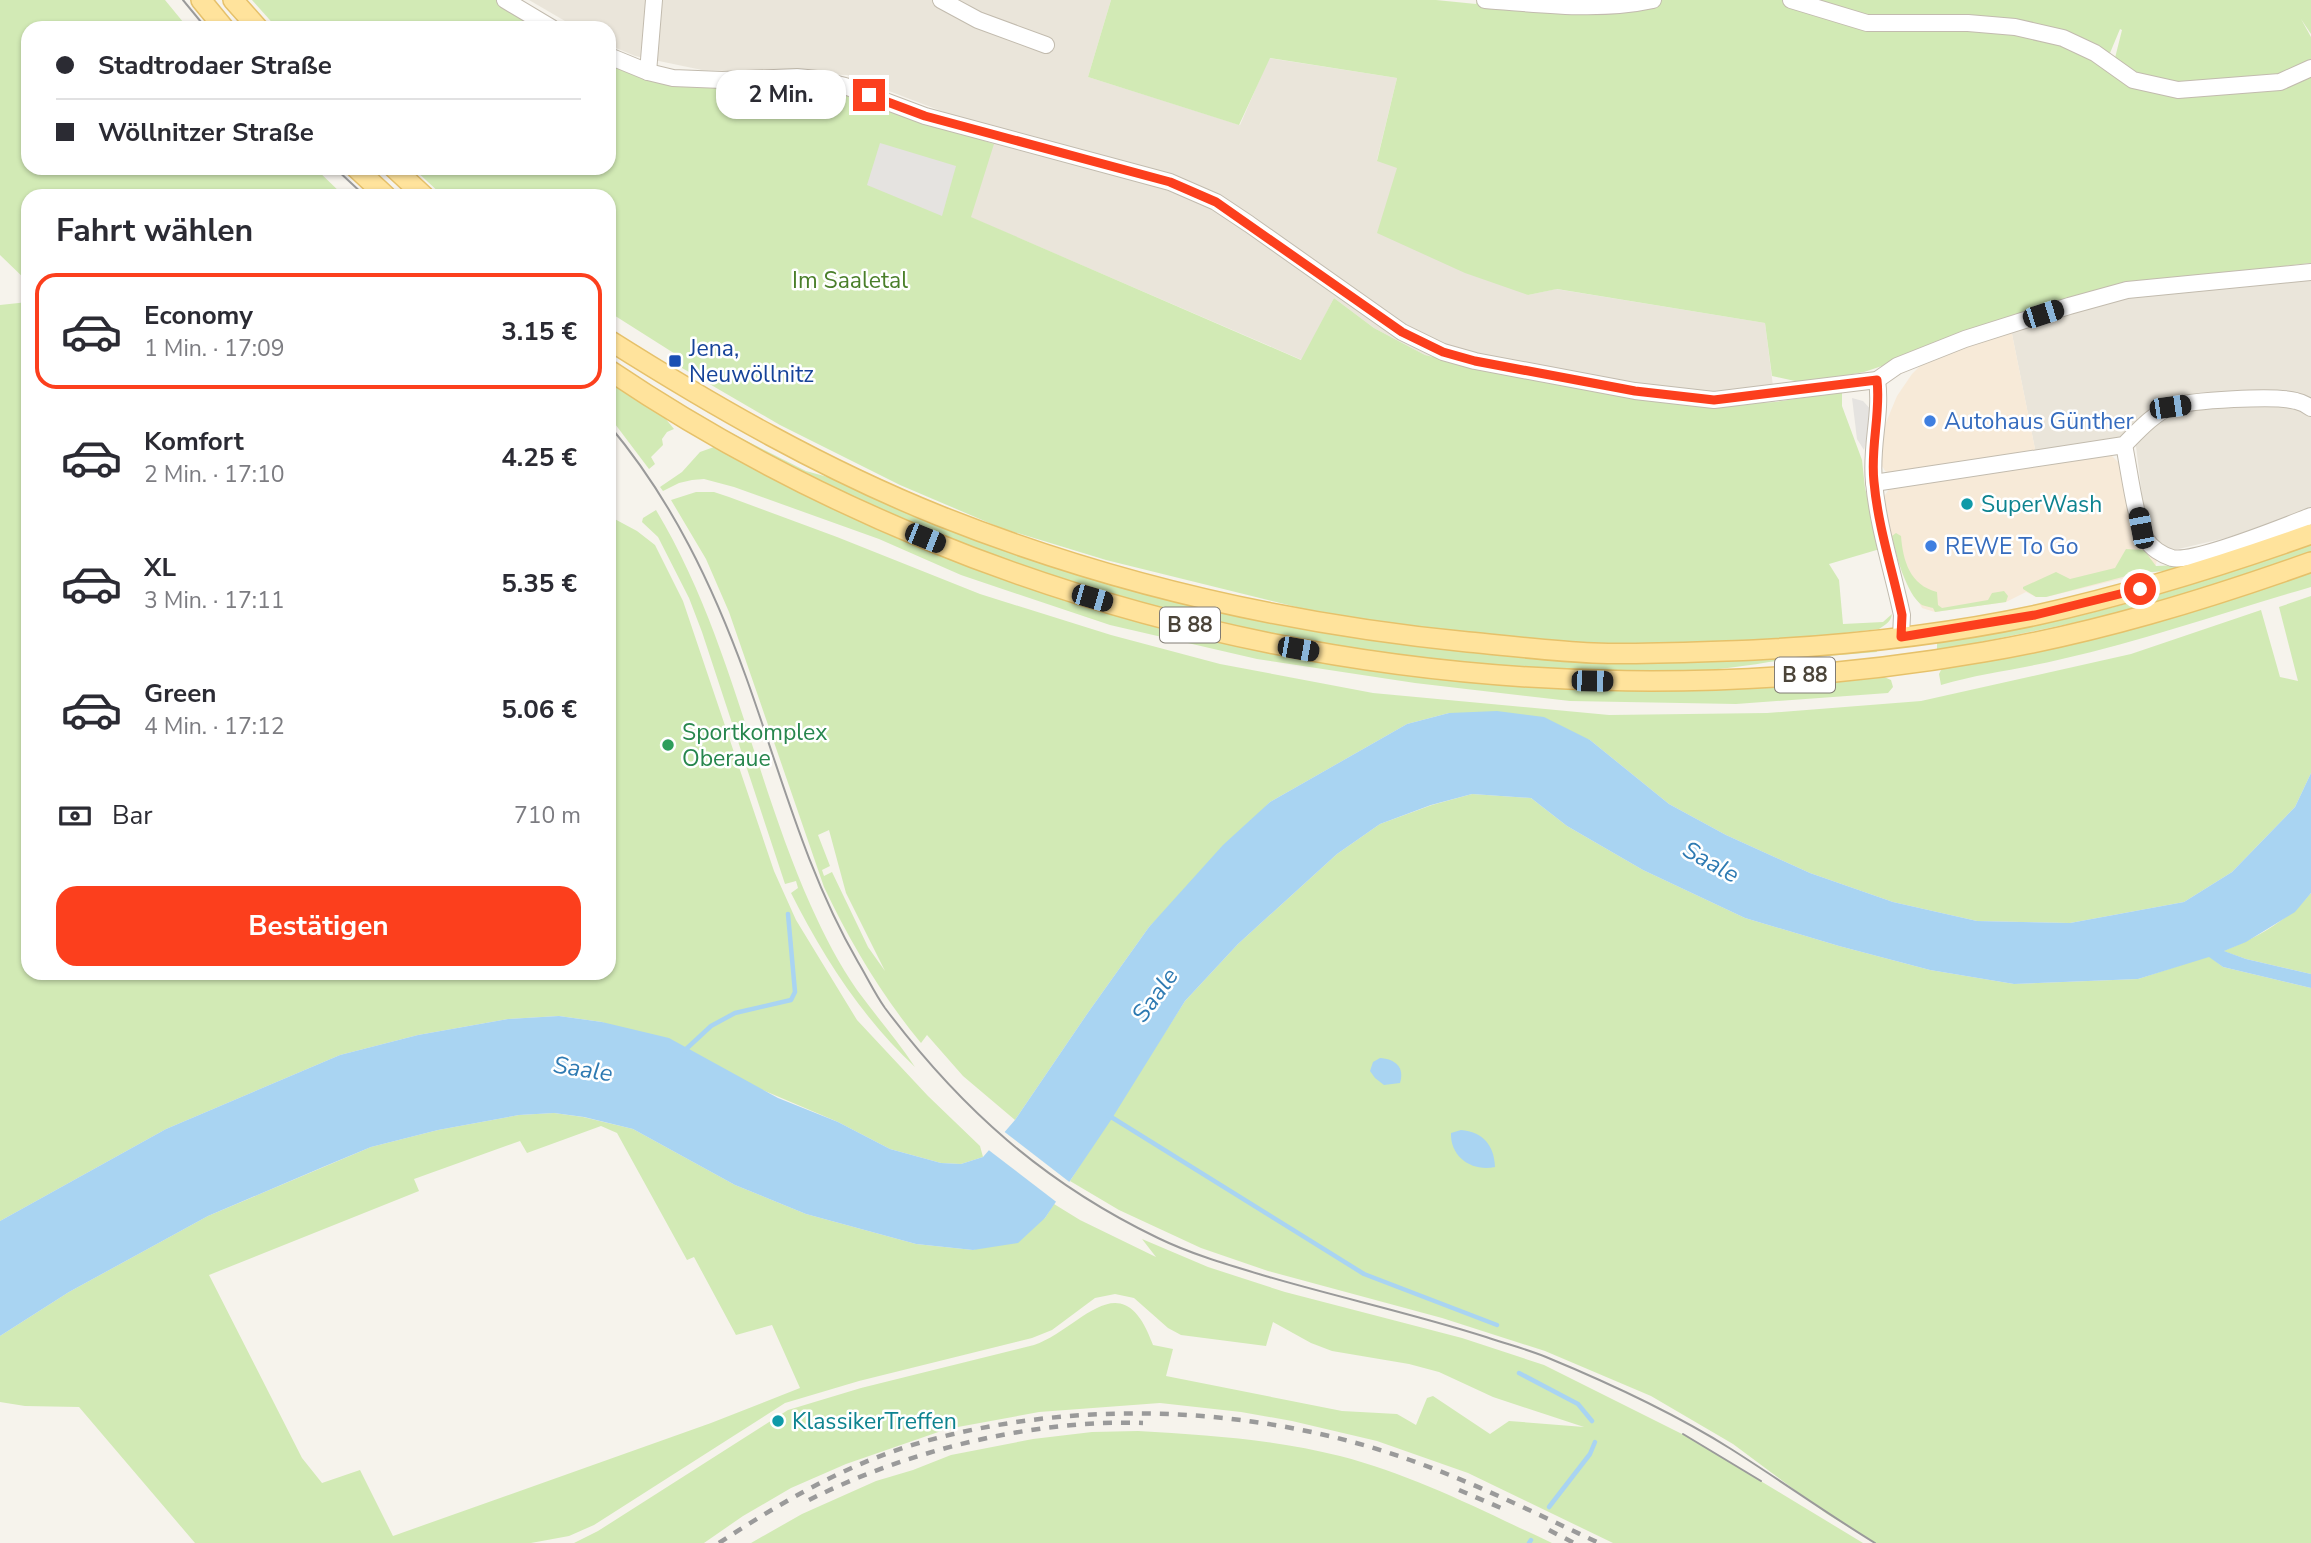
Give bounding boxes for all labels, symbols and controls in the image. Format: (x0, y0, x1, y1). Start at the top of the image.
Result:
text: Stadtrodaer Straße (98, 48, 332, 83)
callout: 2 Min. (715, 70, 844, 119)
text: 2 Min. (749, 79, 814, 110)
route end (853, 79, 885, 111)
text: Wöllnitzer Straße (98, 115, 314, 150)
text: Fahrt wählen (56, 209, 253, 252)
park label: Im Saaletal (792, 265, 908, 296)
text: Economy (144, 298, 253, 333)
car (2020, 298, 2067, 330)
icon: car (60, 300, 123, 363)
text: 3.15 € (501, 314, 577, 349)
text: 1 Min. · 17:09 (144, 333, 285, 364)
place label: Jena, Neuwöllnitz (688, 333, 814, 390)
marker: Jena, Neuwöllnitz (667, 353, 683, 369)
car (2148, 394, 2193, 420)
place label: Autohaus Günther (1944, 406, 2135, 437)
marker: Autohaus Günther (1922, 413, 1938, 429)
text: Komfort (144, 424, 244, 459)
icon: car (60, 426, 123, 489)
text: 4.25 € (501, 440, 577, 475)
text: 2 Min. · 17:10 (144, 459, 285, 490)
place label: SuperWash (1981, 489, 2102, 520)
marker: SuperWash (1959, 496, 1975, 512)
car (2127, 505, 2156, 551)
car (902, 520, 949, 556)
place label: REWE To Go (1945, 531, 2079, 562)
marker: REWE To Go (1923, 538, 1939, 554)
text: XL (144, 550, 176, 585)
icon: car (60, 552, 123, 615)
text: 5.35 € (501, 566, 577, 601)
route start (2124, 573, 2156, 605)
car (1069, 582, 1116, 614)
text: 3 Min. · 17:11 (144, 585, 285, 616)
road number: B 88 (1160, 608, 1220, 642)
car (1276, 635, 1321, 663)
road number: B 88 (1775, 658, 1835, 692)
car (1571, 670, 1614, 692)
text: Green (144, 676, 217, 711)
icon: car (60, 678, 123, 741)
text: 5.06 € (501, 692, 577, 727)
text: 4 Min. · 17:12 (144, 711, 285, 742)
place label: Sportkomplex Oberaue (682, 717, 827, 774)
marker: Sportkomplex Oberaue (660, 737, 676, 753)
icon: cash (56, 797, 94, 835)
text: Bar (112, 798, 153, 833)
text: 710 m (514, 800, 581, 831)
water label: Saale (1677, 833, 1745, 891)
button: Bestätigen (56, 886, 581, 966)
water label: Saale (1124, 961, 1186, 1029)
water label: Saale (551, 1049, 615, 1090)
place label: KlassikerTreffen (792, 1406, 957, 1437)
marker: KlassikerTreffen (770, 1413, 786, 1429)

